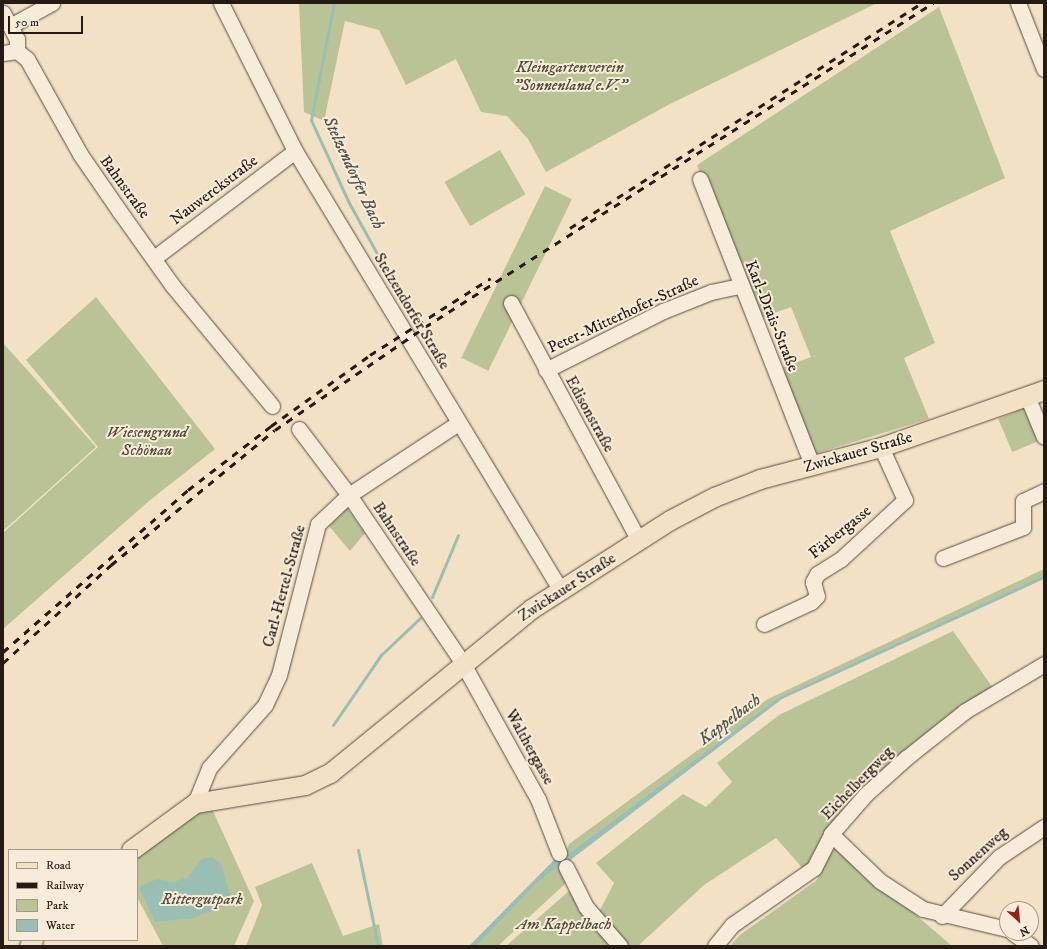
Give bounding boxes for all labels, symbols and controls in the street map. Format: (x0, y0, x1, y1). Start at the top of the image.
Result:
scale bar (10, 8, 85, 34)
text: 50 m (15, 15, 39, 30)
park label: Kleingartenverein "Sonnenland e.V." (513, 57, 627, 95)
water label: Stelzendorfer Bach (318, 113, 388, 233)
street label: Nauwerckstraße (167, 151, 261, 229)
street label: Bahnstraße (96, 152, 154, 222)
street label: Stelzendorfer Straße (370, 249, 454, 373)
street label: Karl-Drais-Straße (741, 258, 803, 374)
street label: Peter-Mitterhofer-Straße (545, 271, 701, 357)
street label: Edisonstraße (561, 372, 619, 456)
park label: Wiesengrund Schönau (107, 422, 187, 460)
street label: Zwickauer Straße (801, 427, 915, 477)
street label: Bahnstraße (369, 498, 425, 570)
street label: Färbergasse (805, 501, 875, 563)
street label: Carl-Hertel-Straße (258, 523, 310, 649)
street label: Zwickauer Straße (515, 548, 619, 626)
water label: Kappelbach (695, 690, 765, 750)
street label: Walthergasse (501, 706, 559, 788)
street label: Eichelbergweg (817, 742, 897, 824)
street label: Sonnenweg (945, 823, 1011, 885)
legend (8, 849, 138, 941)
text: Road (46, 858, 71, 873)
text: Railway (46, 878, 84, 893)
park label: Rittergutpark (161, 889, 243, 909)
text: Park (46, 898, 68, 913)
north arrow (999, 901, 1039, 941)
park label: Am Kappelbach (517, 914, 611, 934)
text: Water (46, 918, 75, 933)
text: N (1017, 923, 1031, 939)

